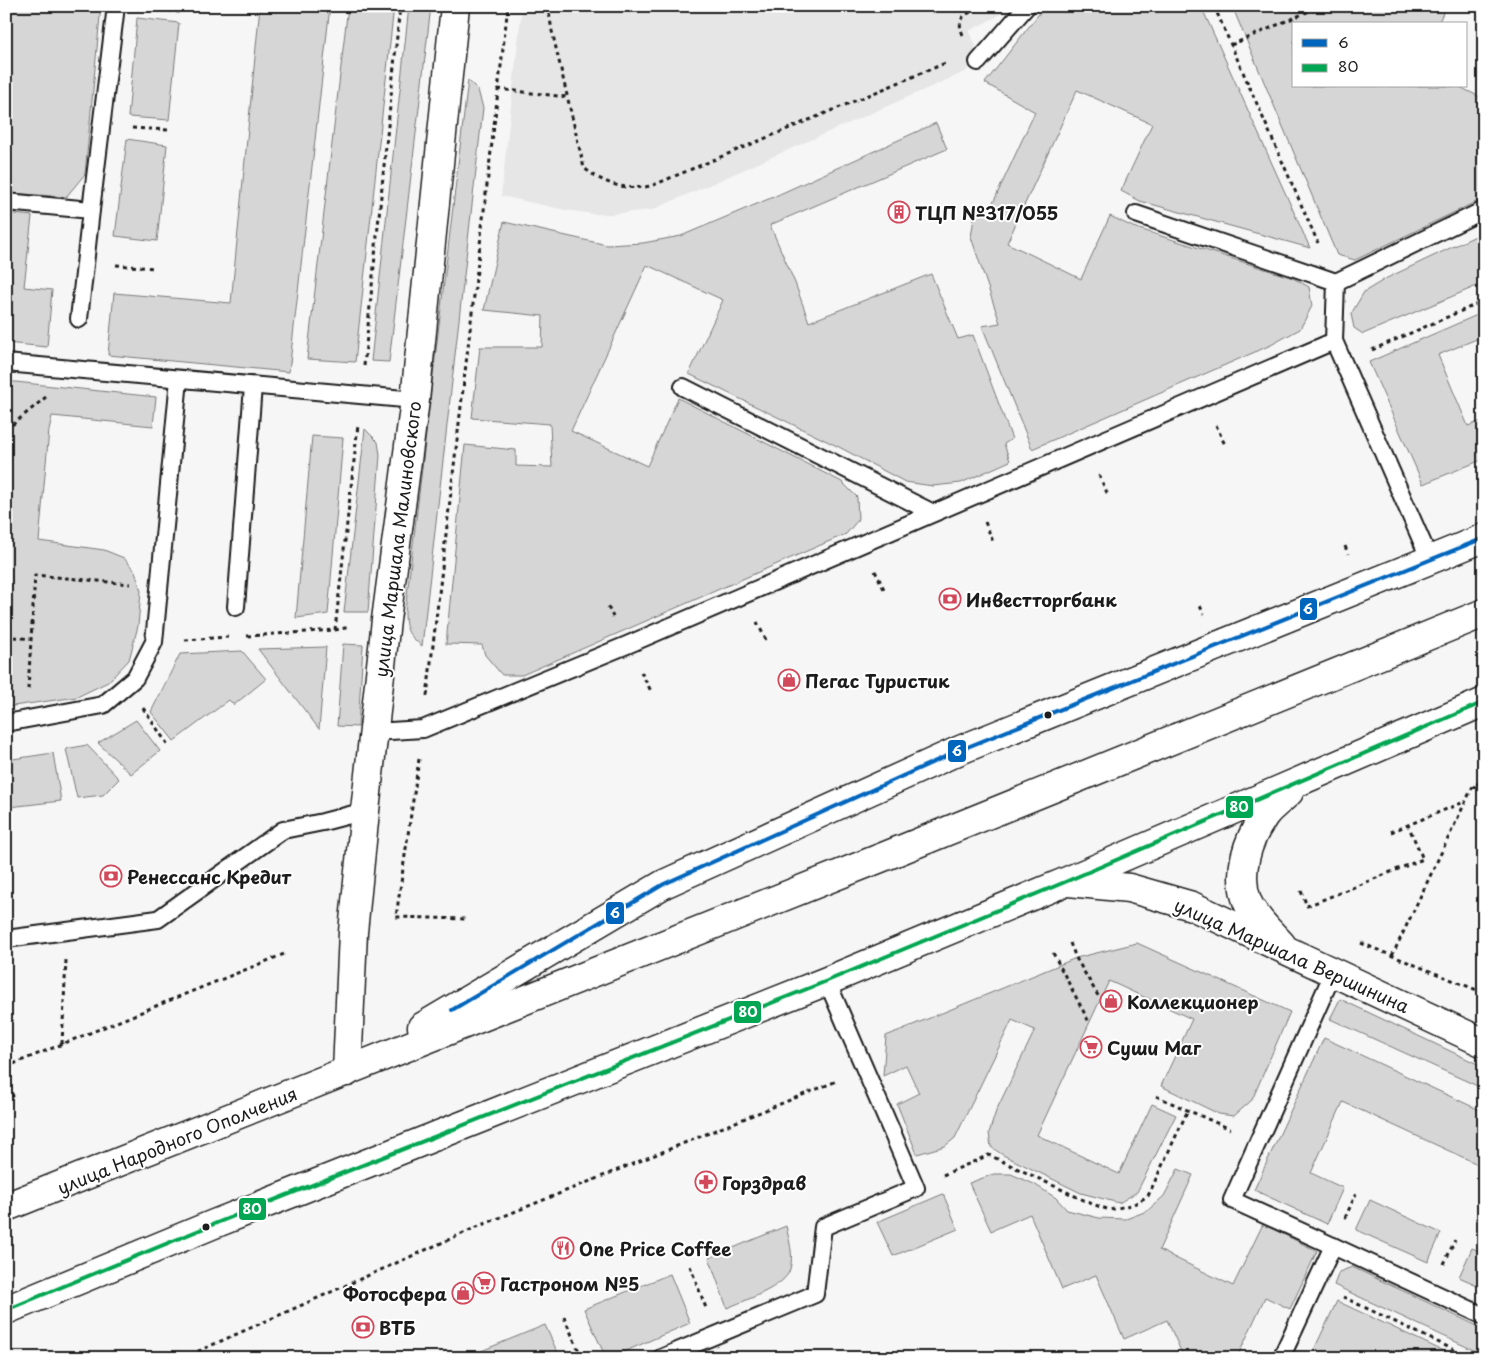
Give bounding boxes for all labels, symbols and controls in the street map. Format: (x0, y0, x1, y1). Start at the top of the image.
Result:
legend (1292, 22, 1468, 88)
text: 6 (1338, 30, 1349, 53)
text: 80 (1338, 54, 1358, 77)
place label: ТЦП №317/055 (915, 199, 1059, 226)
building icon: ТЦП №317/055 (887, 200, 911, 224)
street label: улица Маршала Малиновского (367, 399, 427, 679)
place label: Инвестторгбанк (966, 586, 1117, 613)
bank icon: Инвестторгбанк (938, 587, 962, 611)
line badge: 6 (1299, 597, 1318, 621)
text: 6 (1303, 598, 1313, 619)
place label: Пегас Туристик (805, 667, 950, 694)
shop icon: Пегас Туристик (777, 668, 801, 692)
unlabelled marker (1043, 710, 1053, 720)
line badge: 6 (947, 739, 967, 763)
text: 6 (952, 740, 962, 761)
line badge: 80 (1225, 795, 1254, 819)
text: 80 (1229, 796, 1249, 817)
place label: Ренессанс Кредит (127, 863, 292, 890)
bank icon: Ренессанс Кредит (99, 864, 123, 888)
street label: улица Маршала Вершинина (1170, 891, 1414, 1019)
line badge: 6 (605, 901, 625, 925)
text: 6 (610, 902, 620, 923)
place label: Коллекционер (1127, 988, 1259, 1015)
shop icon: Коллекционер (1099, 989, 1123, 1013)
line badge: 80 (733, 1000, 762, 1024)
text: 80 (738, 1001, 758, 1022)
place label: Cуши Маг (1107, 1034, 1202, 1061)
supermarket icon: Cуши Маг (1079, 1035, 1103, 1059)
street label: улица Народного Ополчения (53, 1079, 301, 1201)
place label: Горздрав (722, 1169, 806, 1196)
pharmacy icon: Горздрав (694, 1170, 718, 1194)
line badge: 80 (238, 1197, 267, 1221)
text: 80 (242, 1198, 262, 1219)
unlabelled marker (201, 1222, 211, 1232)
place label: One Price Coffee (579, 1235, 731, 1262)
restaurant icon: One Price Coffee (551, 1236, 575, 1260)
place label: Гастроном №5 (500, 1270, 640, 1297)
supermarket icon: Гастроном №5 (472, 1271, 496, 1295)
place label: Фотосфера (343, 1280, 447, 1307)
shop icon: Фотосфера (451, 1281, 475, 1305)
place label: ВТБ (379, 1314, 415, 1341)
bank icon: ВТБ (351, 1315, 375, 1339)

